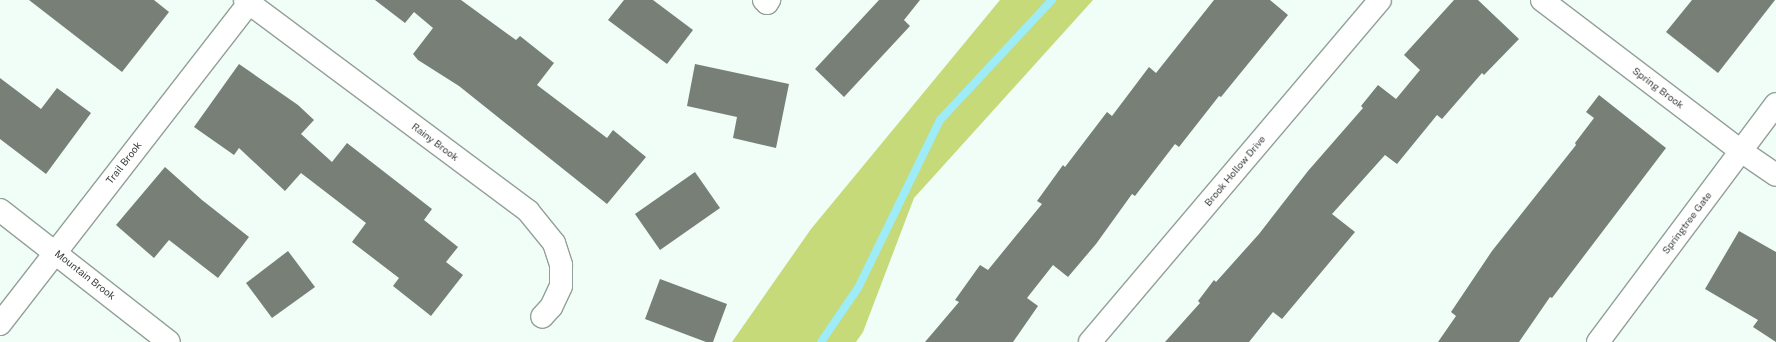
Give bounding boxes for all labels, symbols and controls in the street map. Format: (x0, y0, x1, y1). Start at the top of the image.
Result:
street label: Spring Brook (1630, 65, 1686, 111)
street label: Rainy Brook (409, 120, 461, 164)
street label: Brook Hollow Drive (1202, 133, 1268, 209)
street label: Trail Brook (104, 139, 144, 187)
street label: Springtree Gate (1660, 190, 1714, 256)
street label: Mountain Brook (52, 248, 118, 302)

